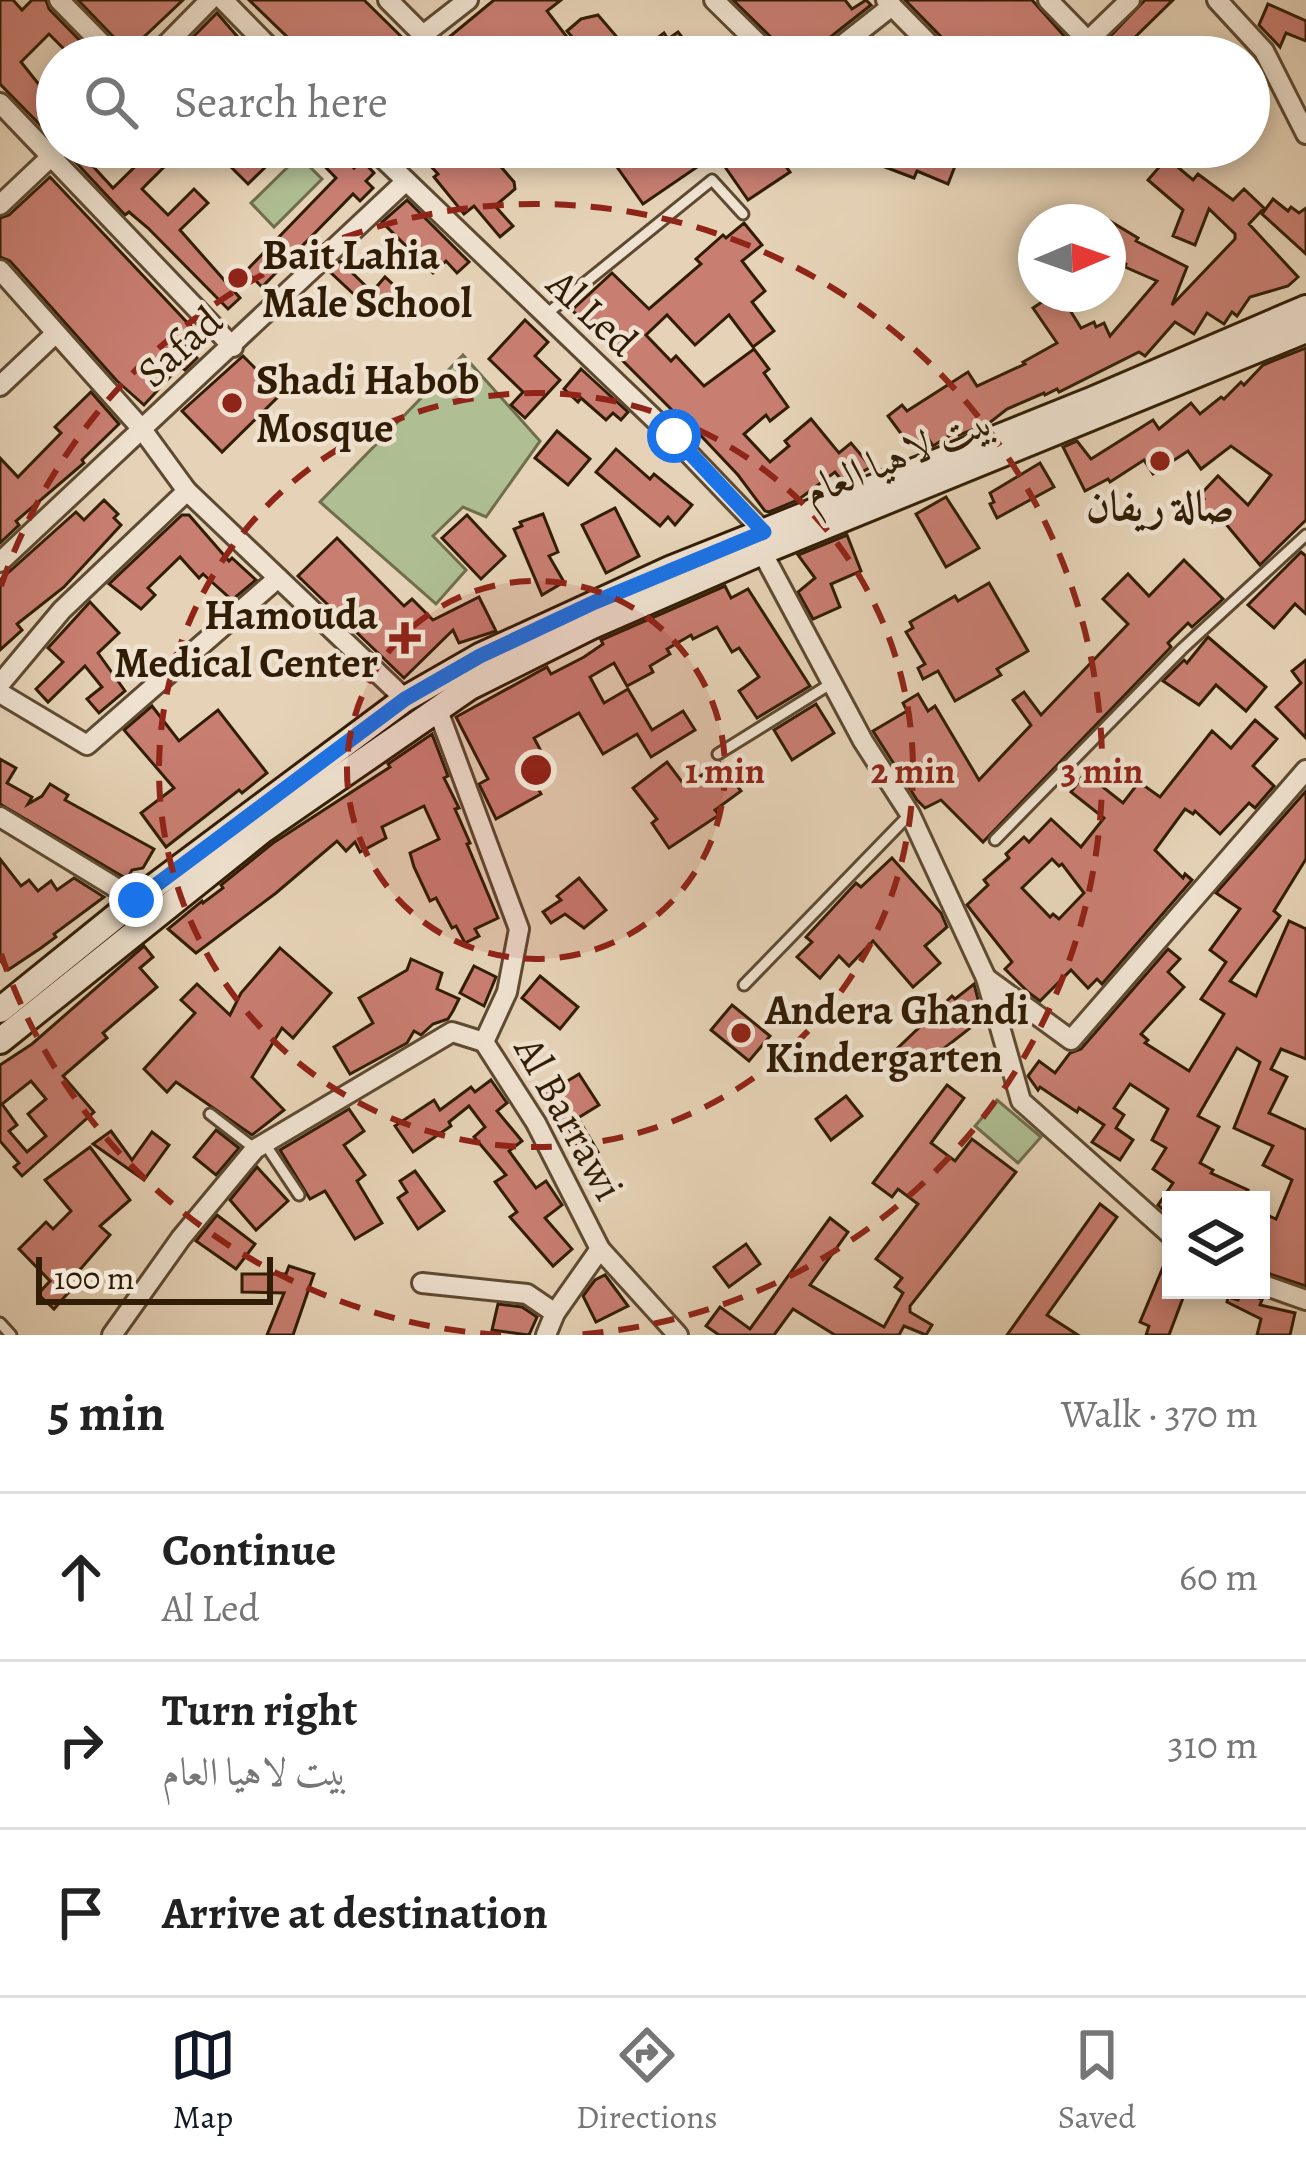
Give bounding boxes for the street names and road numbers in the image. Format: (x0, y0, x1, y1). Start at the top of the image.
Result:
street label: Al Led (534, 255, 651, 369)
street label: Safad (124, 293, 235, 400)
street label: بيت لاهيا العام (795, 392, 1005, 527)
street label: Al Barrawi (501, 1025, 638, 1210)

